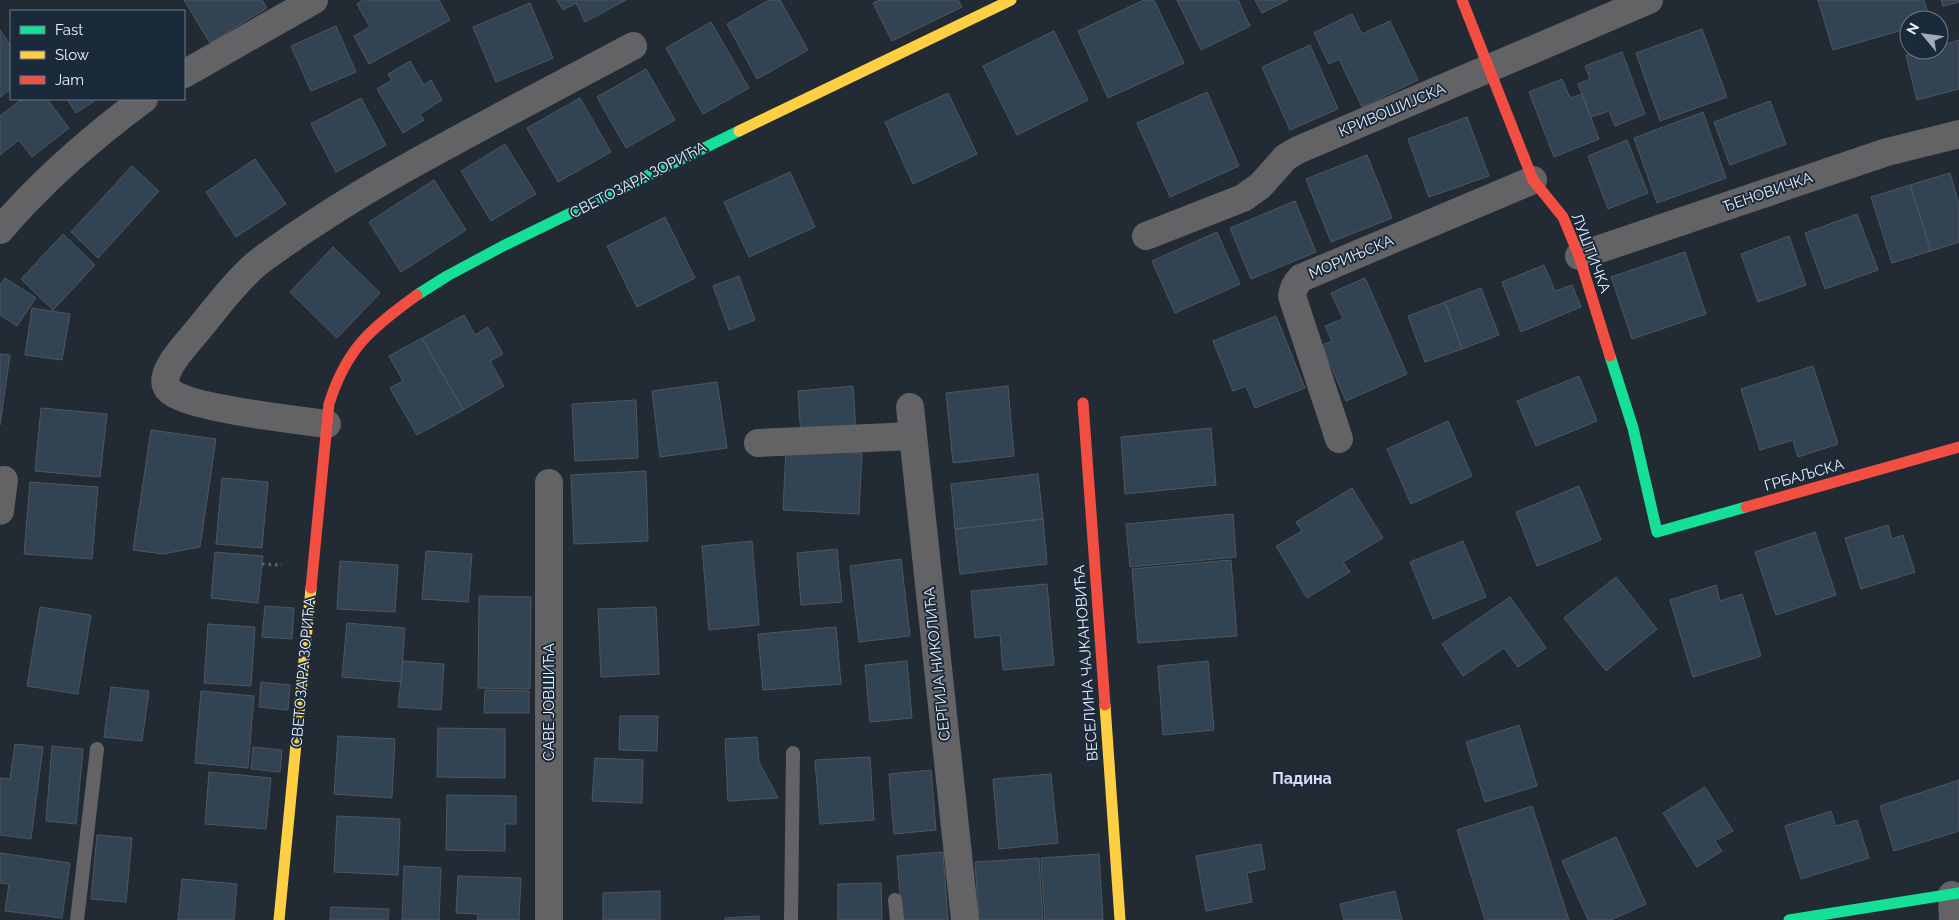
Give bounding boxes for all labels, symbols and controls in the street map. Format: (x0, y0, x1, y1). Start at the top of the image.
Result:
legend (10, 10, 185, 100)
north arrow (1899, 10, 1949, 60)
text: N (1903, 20, 1922, 37)
text: Fast (55, 21, 83, 39)
text: Slow (55, 46, 89, 64)
text: Jam (55, 71, 84, 89)
street label: КРИВОШИЈСКА (1336, 79, 1448, 141)
street label: СВЕТОЗАРА ЗОРИЋА (567, 138, 709, 222)
street label: ЂЕНОВИЧКА (1721, 168, 1815, 216)
street label: ЛУШТИЧКА (1567, 210, 1615, 296)
street label: МОРИЊСКА (1306, 231, 1396, 283)
street label: ГРБАЉСКА (1762, 455, 1846, 495)
street label: ВЕСЕЛИНА ЧАЈКАНОВИЋА (1070, 564, 1102, 762)
street label: СЕРГИЈА НИКОЛИЋА (920, 586, 954, 742)
street label: СВЕТОЗАРА ЗОРИЋА (287, 596, 319, 748)
street label: САВЕ ЈОВШИЋА (540, 643, 558, 761)
district label: Падина (1272, 769, 1332, 788)

